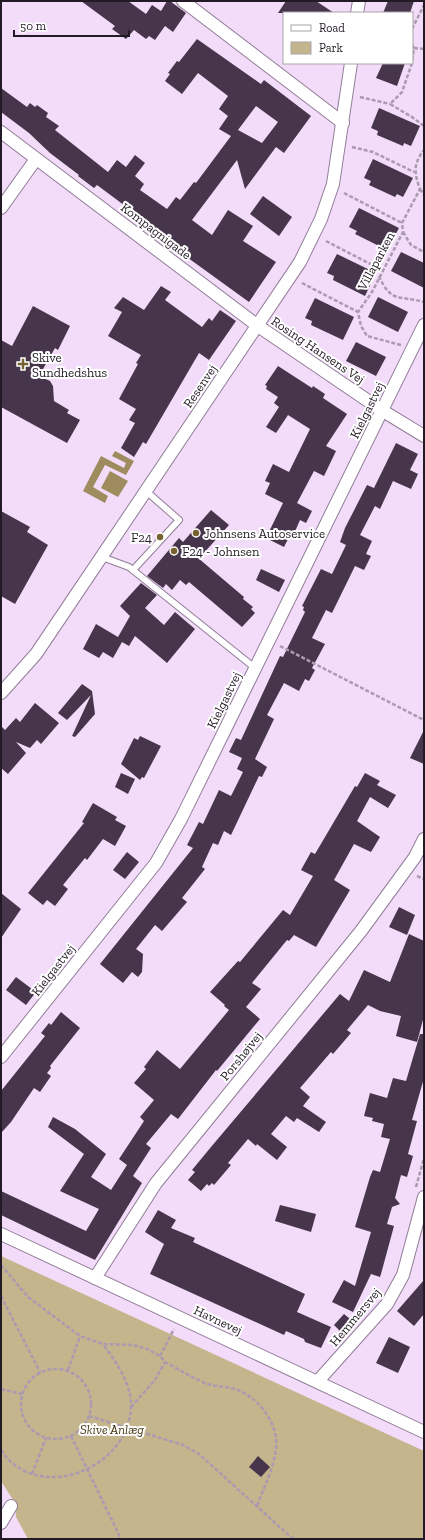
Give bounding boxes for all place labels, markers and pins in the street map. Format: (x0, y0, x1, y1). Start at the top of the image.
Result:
place label: Skive Sundhedshus (32, 350, 108, 380)
marker: Skive Sundhedshus (17, 358, 29, 370)
place label: Johnsens Autoservice (204, 526, 325, 541)
marker: Johnsens Autoservice (191, 528, 201, 538)
place label: F24 (131, 530, 152, 545)
marker: F24 (155, 532, 165, 542)
place label: F24 - Johnsen (182, 544, 260, 559)
marker: F24 - Johnsen (169, 546, 179, 556)

